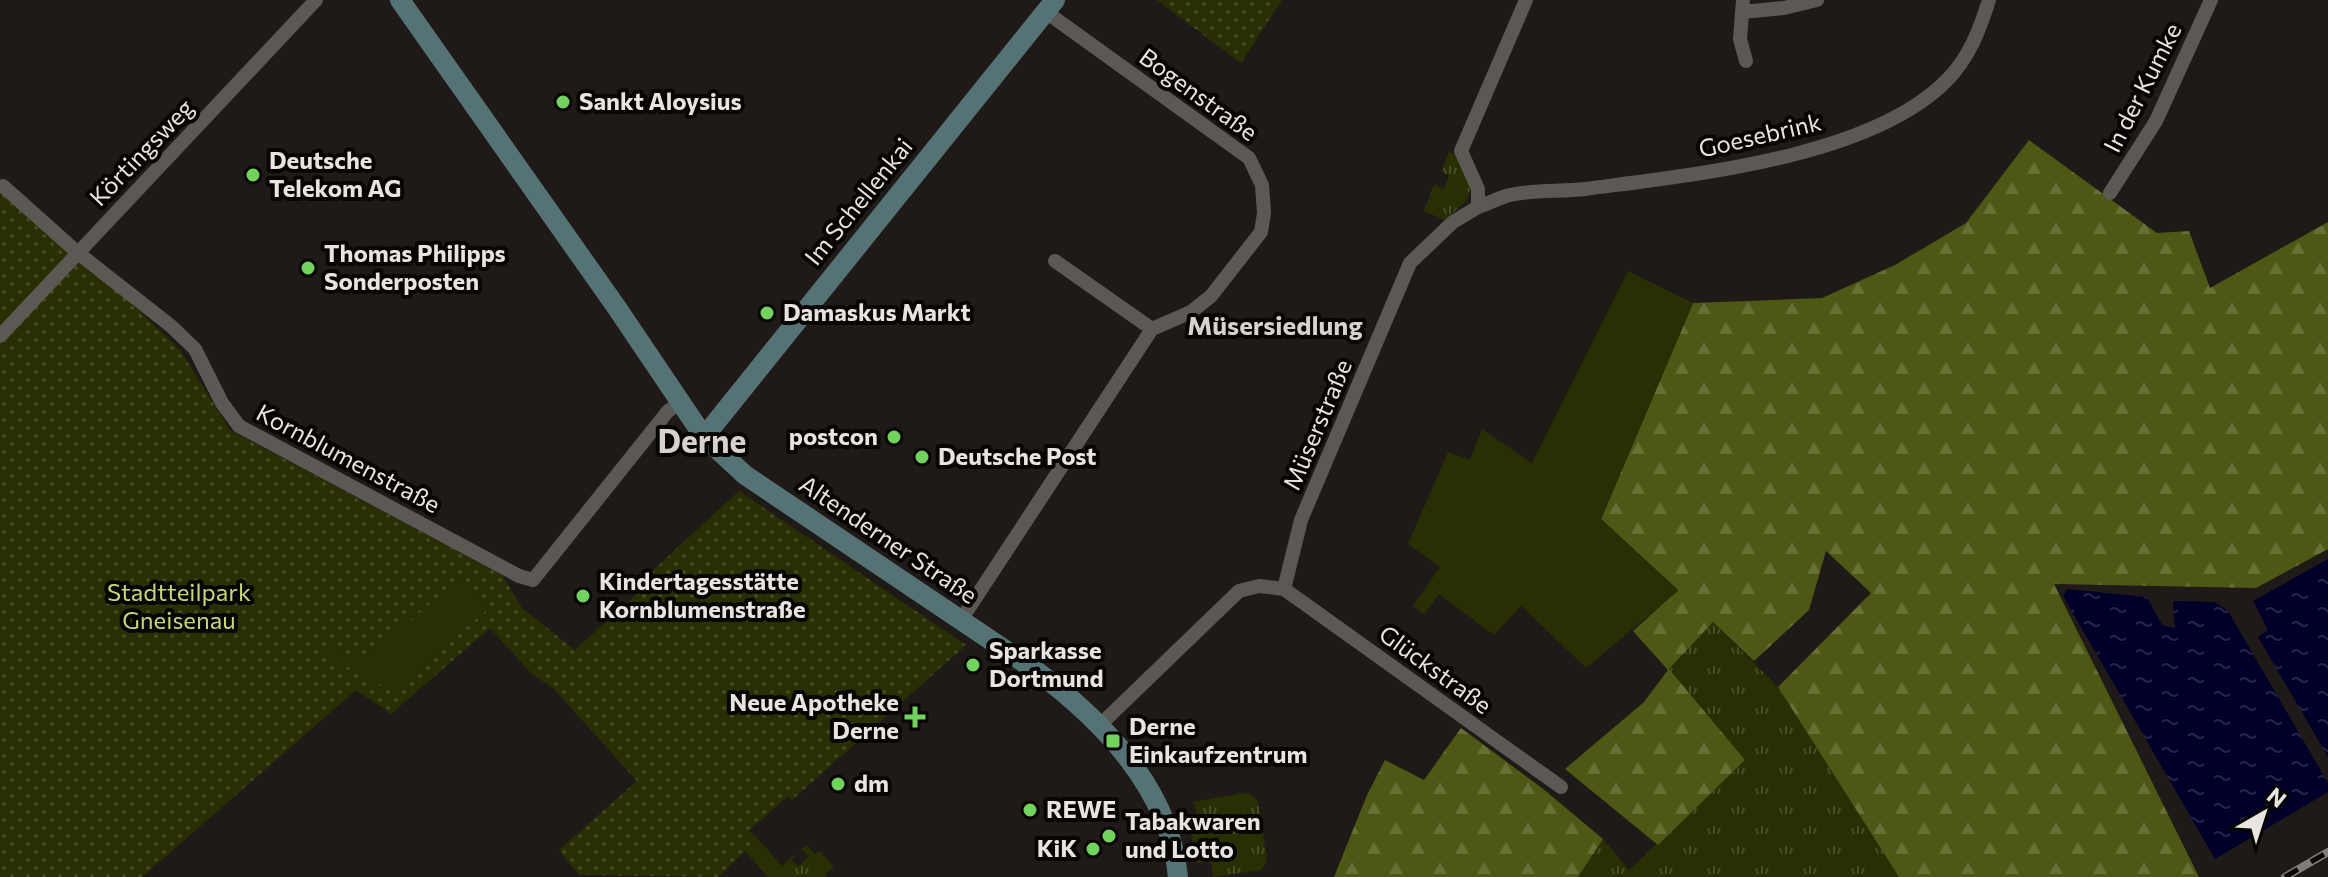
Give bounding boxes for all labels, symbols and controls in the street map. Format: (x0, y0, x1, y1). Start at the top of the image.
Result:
street label: In der Kumke (2097, 18, 2187, 157)
street label: Bogenstraße (1134, 41, 1264, 146)
place label: Sankt Aloysius (579, 86, 742, 115)
street label: Körtingsweg (83, 93, 199, 211)
marker: Sankt Aloysius (554, 93, 572, 111)
street label: Goesebrink (1696, 106, 1824, 163)
street label: Im Schellenkai (798, 132, 918, 270)
place label: Deutsche Telekom AG (269, 145, 402, 202)
marker: Deutsche Telekom AG (244, 166, 262, 184)
place label: Thomas Philipps Sonderposten (324, 238, 506, 295)
marker: Thomas Philipps Sonderposten (299, 259, 317, 277)
place label: Damaskus Markt (783, 297, 971, 326)
marker: Damaskus Markt (758, 304, 776, 322)
district label: Müsersiedlung (1187, 309, 1363, 340)
street label: Müserstraße (1276, 355, 1357, 494)
street label: Kornblumenstraße (252, 397, 445, 518)
district label: Derne (658, 420, 746, 460)
place label: postcon (789, 421, 878, 450)
marker: postcon (885, 428, 903, 446)
place label: Deutsche Post (938, 441, 1097, 470)
marker: Deutsche Post (913, 448, 931, 466)
street label: Altenderner Straße (794, 469, 983, 609)
place label: Kindertagesstätte Kornblumenstraße (599, 566, 806, 623)
park label: Stadtteilpark Gneisenau (107, 577, 251, 634)
marker: Kindertagesstätte Kornblumenstraße (574, 587, 592, 605)
street label: Glückstraße (1374, 618, 1498, 719)
place label: Sparkasse Dortmund (989, 635, 1104, 692)
marker: Sparkasse Dortmund (964, 656, 982, 674)
place label: Neue Apotheke Derne (729, 687, 899, 744)
marker: Neue Apotheke Derne (906, 708, 924, 726)
place label: Derne Einkaufzentrum (1129, 711, 1307, 768)
marker: Derne Einkaufzentrum (1104, 732, 1122, 750)
place label: dm (854, 768, 889, 797)
north arrow (2224, 773, 2304, 853)
marker: dm (829, 775, 847, 793)
text: N (2262, 781, 2292, 813)
place label: REWE (1046, 794, 1116, 823)
marker: REWE (1021, 801, 1039, 819)
place label: Tabakwaren und Lotto (1125, 806, 1261, 863)
marker: Tabakwaren und Lotto (1100, 827, 1118, 845)
place label: KiK (1037, 833, 1077, 862)
marker: KiK (1084, 840, 1102, 858)

